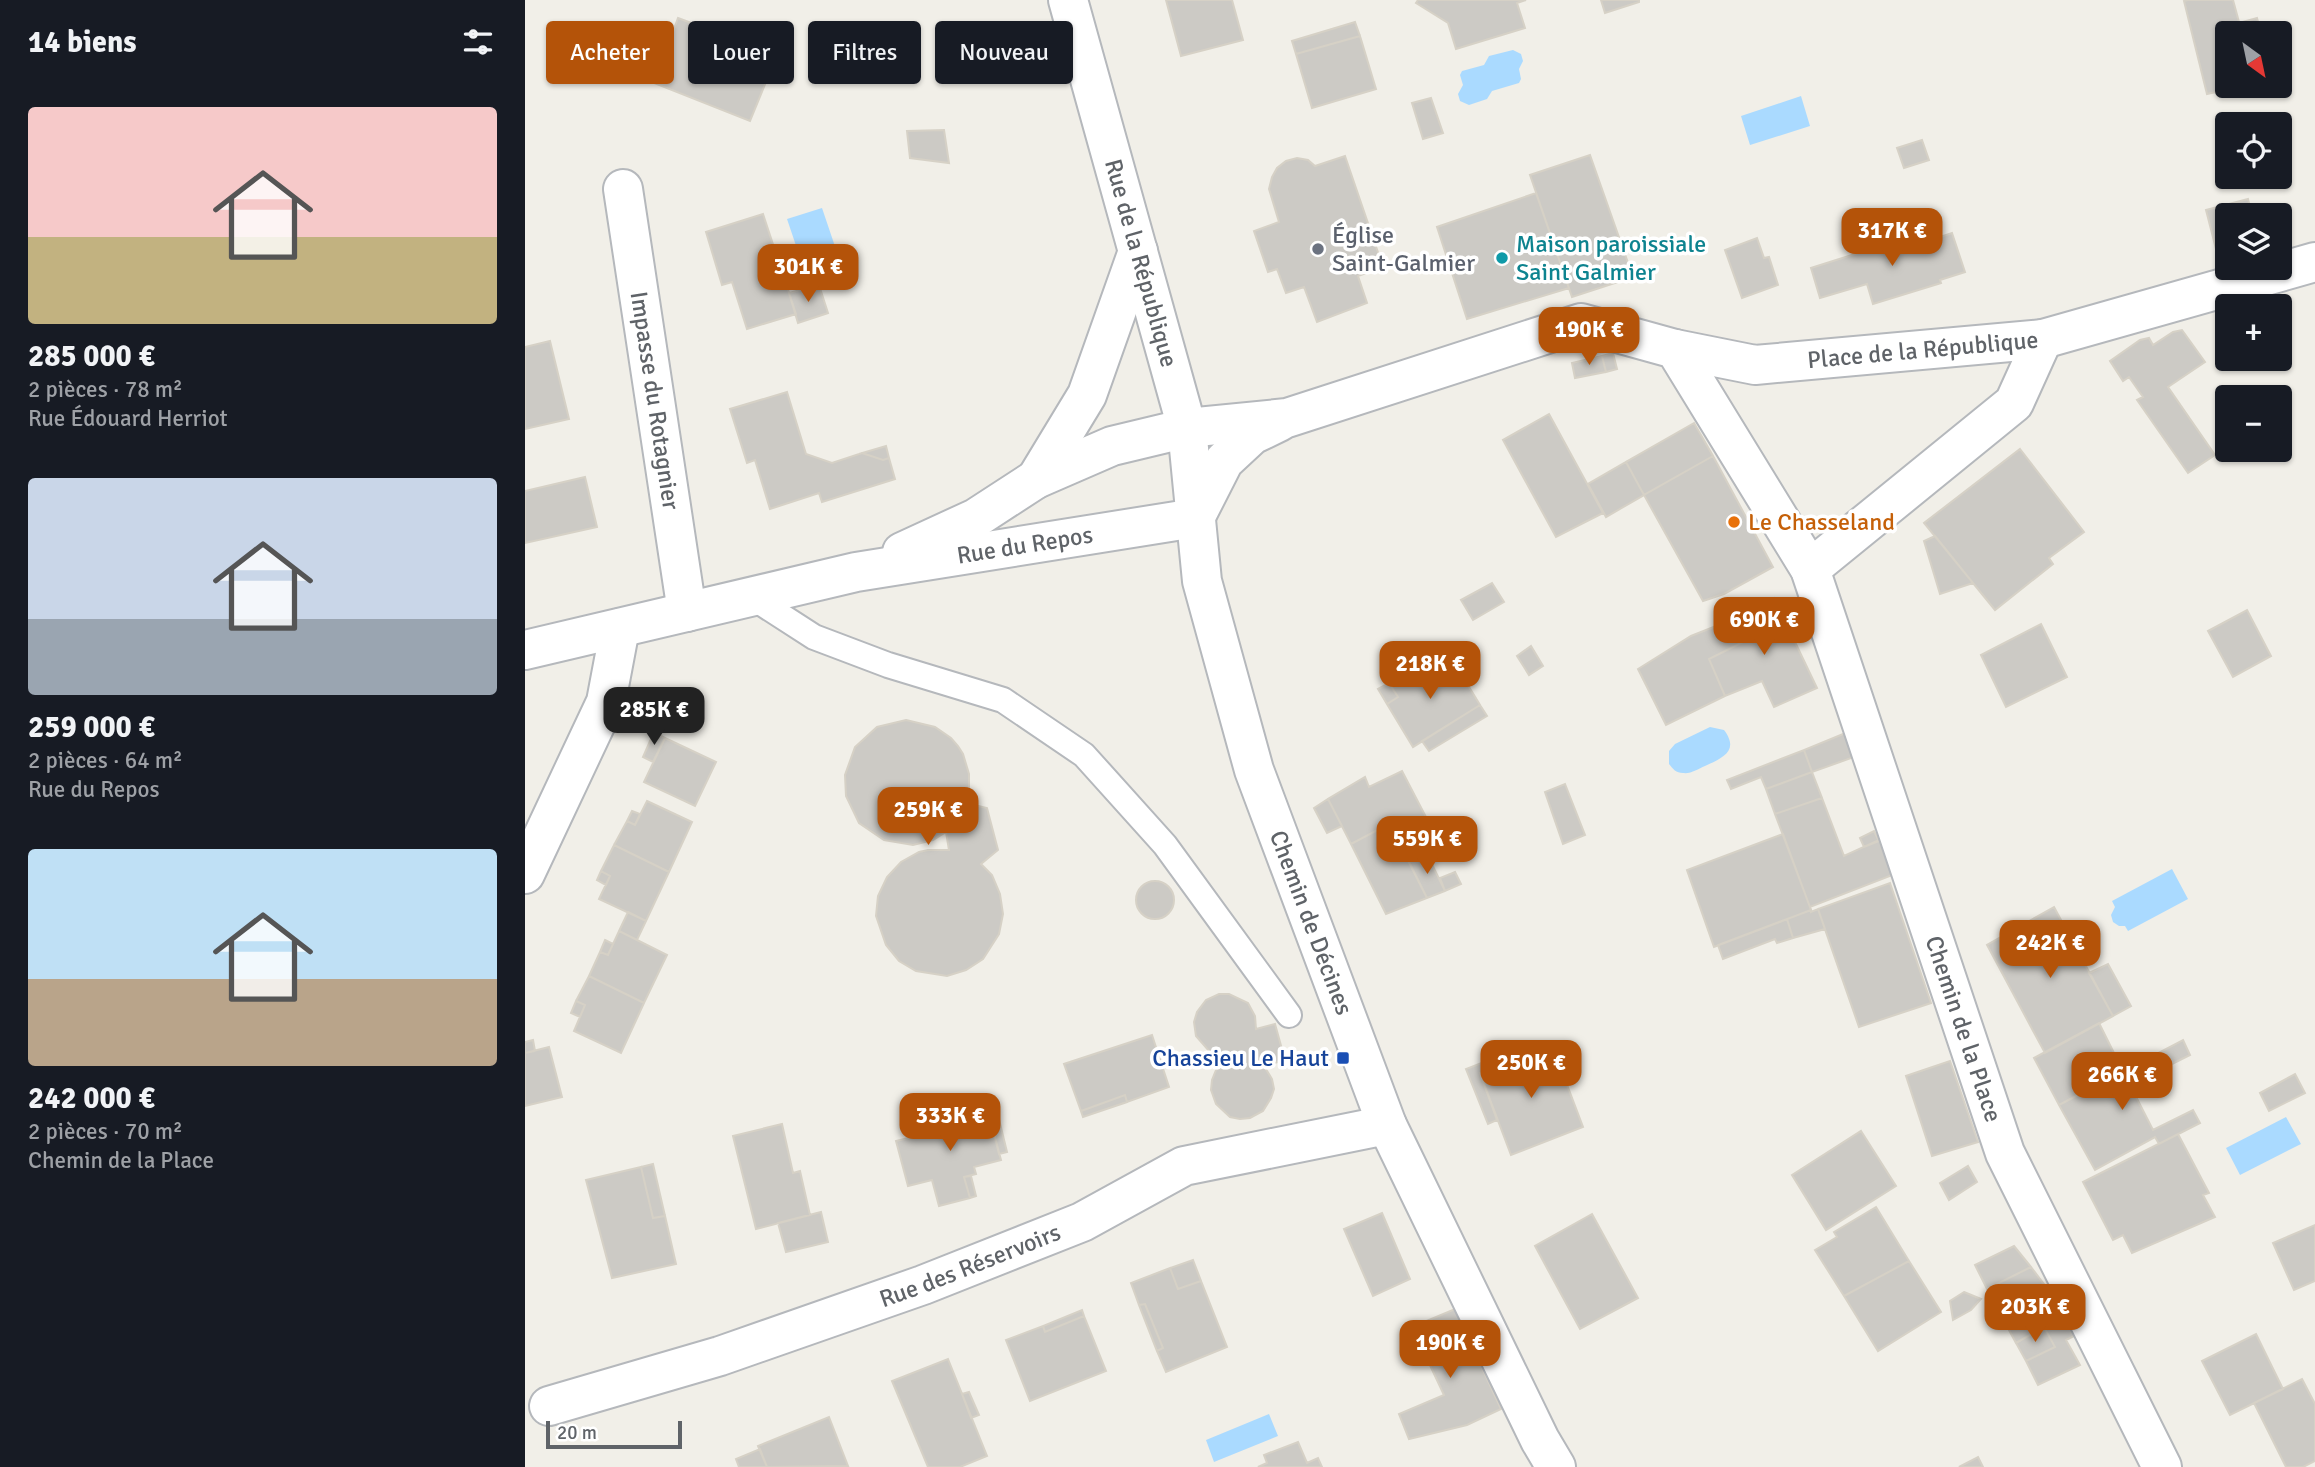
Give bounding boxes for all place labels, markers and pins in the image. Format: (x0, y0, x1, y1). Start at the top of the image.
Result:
pin: 317K € (1835, 208, 1949, 268)
place label: Église Saint-Galmier (1332, 220, 1475, 278)
place label: Maison paroissiale Saint Galmier (1516, 229, 1706, 287)
marker: Église Saint-Galmier (1310, 241, 1326, 257)
pin: 301K € (751, 244, 865, 304)
marker: Maison paroissiale Saint Galmier (1494, 250, 1510, 266)
pin: 190K € (1532, 308, 1646, 367)
place label: Le Chasseland (1748, 507, 1895, 537)
marker: Le Chasseland (1726, 514, 1742, 530)
pin: 690K € (1707, 598, 1821, 657)
pin: 218K € (1373, 642, 1487, 701)
pin: 285K € (597, 688, 711, 747)
pin: 259K € (871, 788, 985, 847)
pin: 559K € (1370, 816, 1484, 876)
pin: 242K € (1993, 920, 2107, 980)
pin: 250K € (1474, 1040, 1588, 1100)
place label: Chassieu Le Haut (1152, 1043, 1329, 1073)
marker: Chassieu Le Haut (1335, 1050, 1351, 1066)
pin: 266K € (2065, 1052, 2179, 1112)
pin: 333K € (893, 1094, 1007, 1153)
pin: 203K € (1978, 1284, 2092, 1344)
pin: 190K € (1393, 1320, 1507, 1380)

